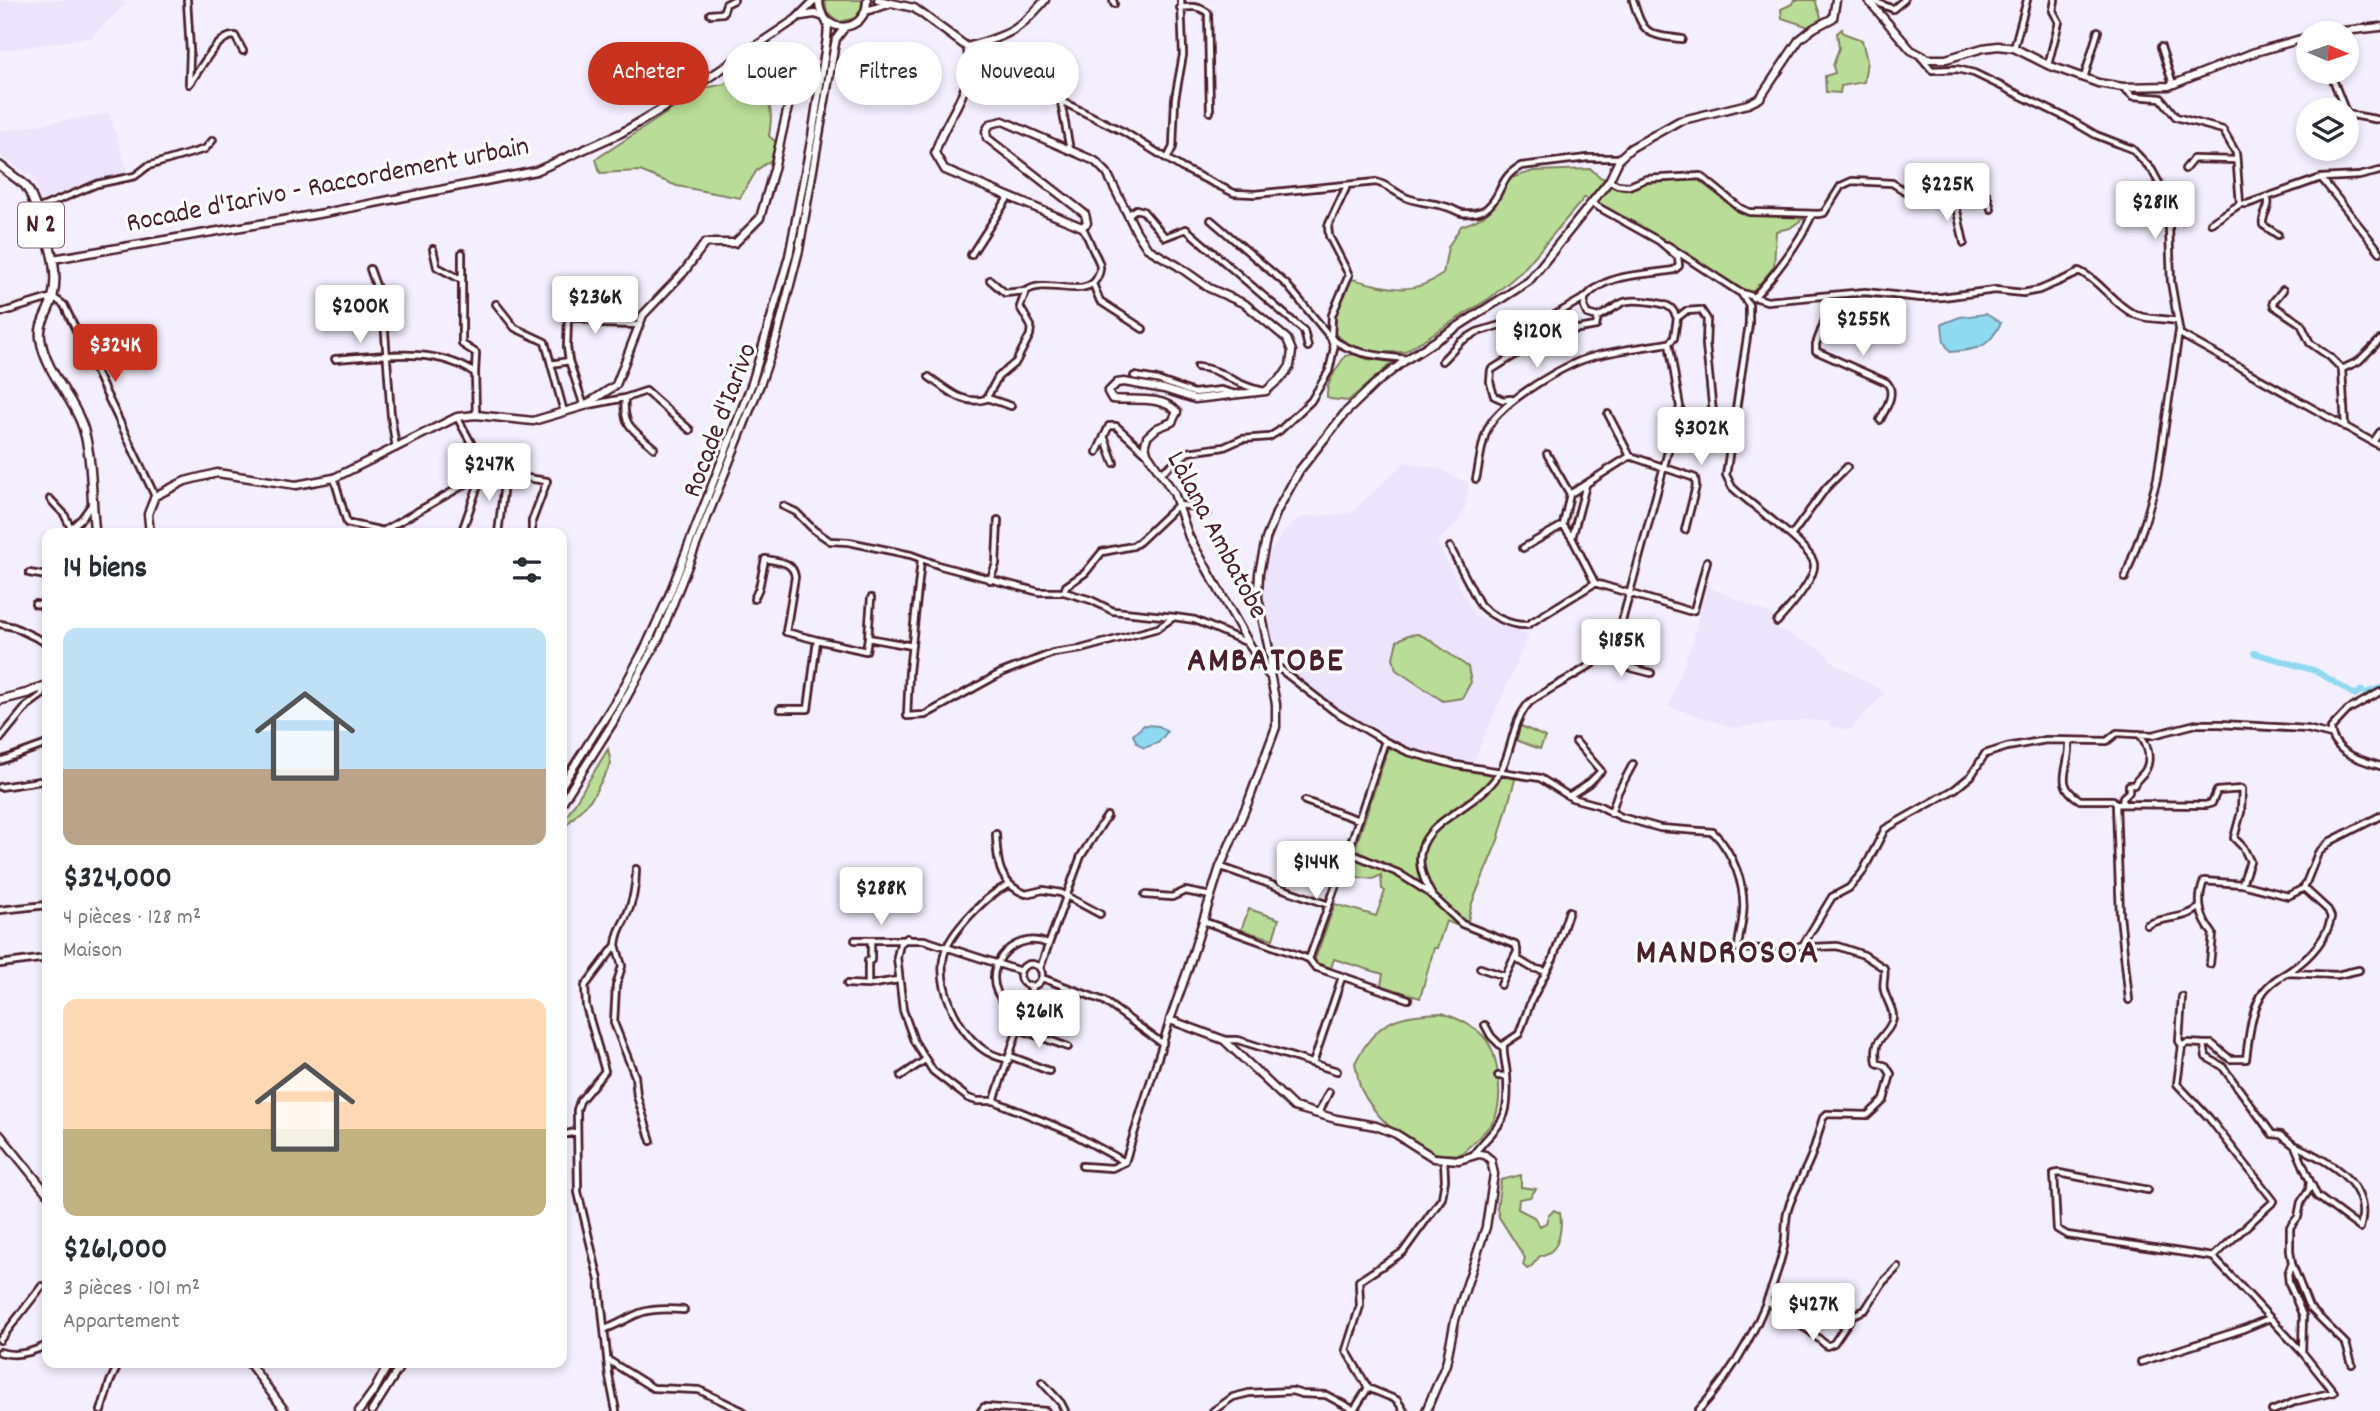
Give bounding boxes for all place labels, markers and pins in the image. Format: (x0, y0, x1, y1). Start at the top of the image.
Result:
pin: $225K (1898, 164, 1996, 223)
pin: $281K (2106, 182, 2204, 241)
pin: $236K (546, 276, 644, 336)
pin: $200K (311, 286, 409, 345)
pin: $255K (1814, 298, 1912, 358)
pin: $120K (1488, 310, 1586, 370)
pin: $324K (66, 324, 164, 384)
pin: $302K (1652, 407, 1750, 467)
pin: $247K (440, 444, 538, 503)
pin: $185K (1572, 620, 1670, 679)
pin: $144K (1267, 842, 1365, 901)
pin: $288K (832, 867, 930, 927)
pin: $261K (990, 990, 1088, 1050)
pin: $427K (1764, 1284, 1862, 1343)

